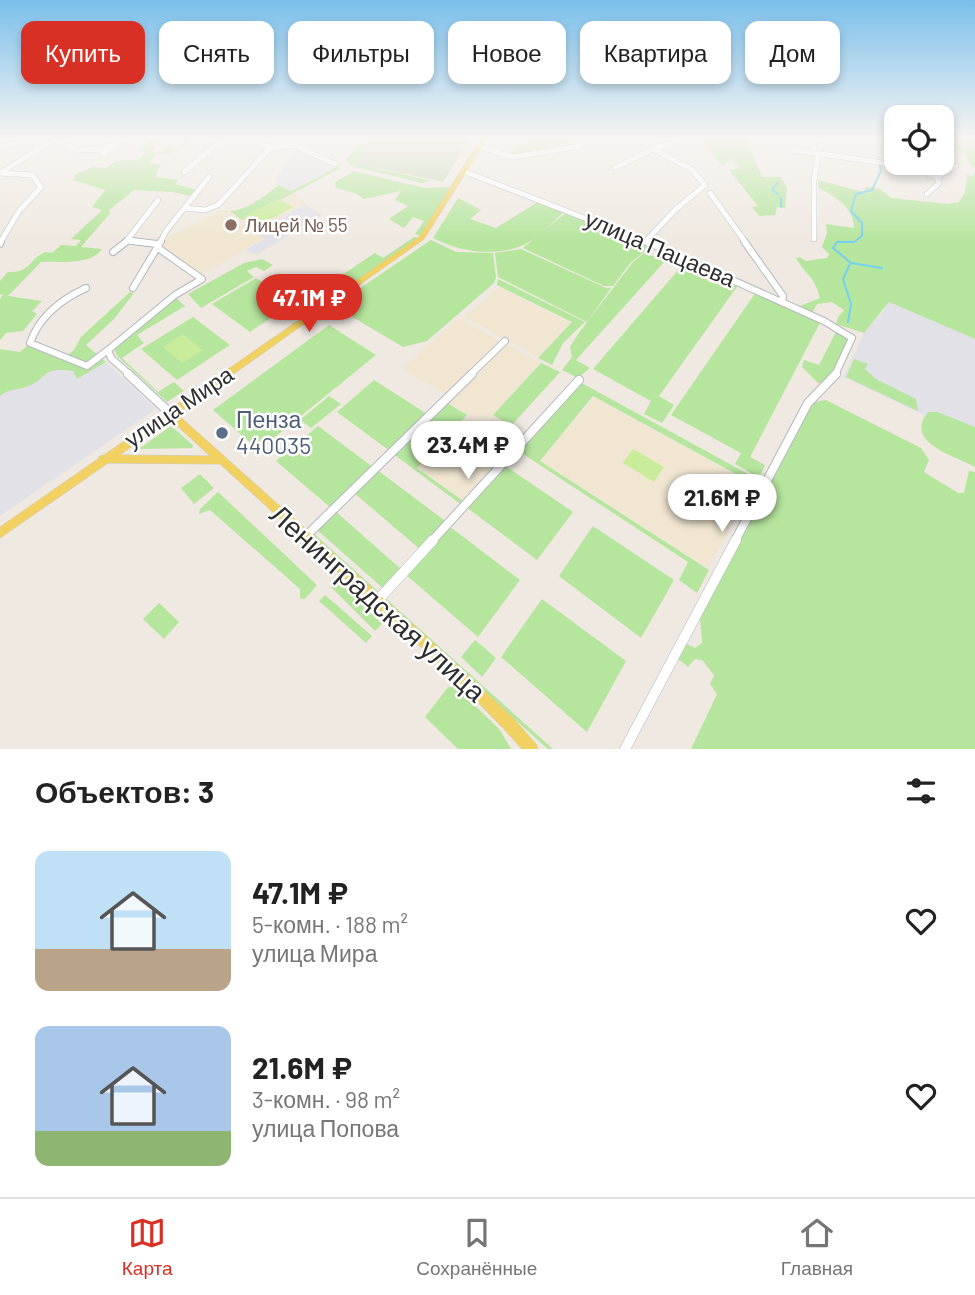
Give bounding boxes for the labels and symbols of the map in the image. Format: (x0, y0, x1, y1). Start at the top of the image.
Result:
street label: улица Пацаева (581, 204, 740, 292)
place label: Лицей № 55 (245, 213, 347, 236)
marker: Лицей № 55 (223, 217, 239, 233)
pin: 47.1M ₽ (244, 274, 374, 334)
street label: улица Мира (119, 359, 238, 453)
place label: Пенза 440035 (236, 405, 311, 459)
pin: 23.4M ₽ (403, 421, 533, 481)
marker: Пенза 440035 (214, 425, 230, 441)
pin: 21.6M ₽ (657, 475, 787, 534)
street label: Ленинградская улица (264, 496, 494, 708)

